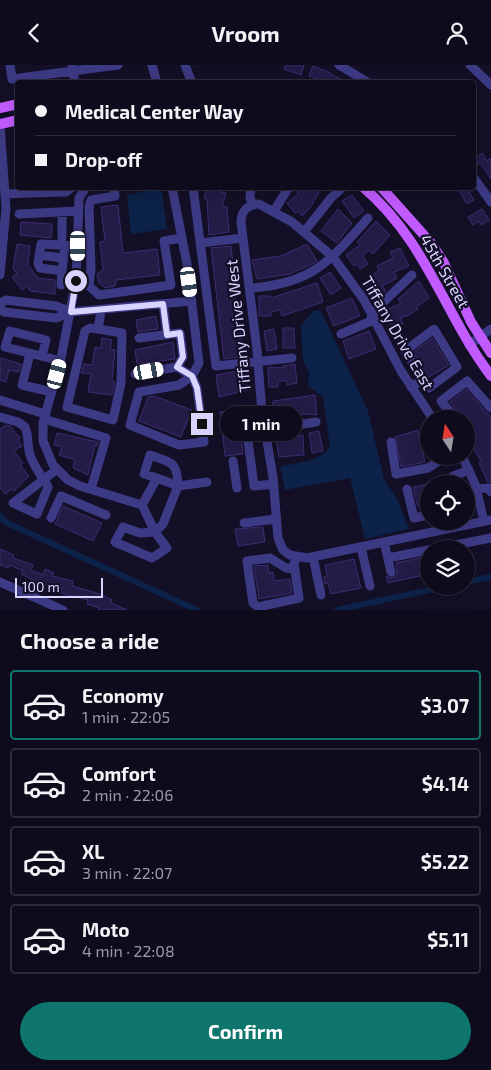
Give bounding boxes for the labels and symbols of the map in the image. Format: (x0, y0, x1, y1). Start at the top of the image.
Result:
car (70, 231, 85, 261)
street label: 45th Street (417, 231, 474, 311)
street label: Tiffany Drive West (221, 259, 254, 393)
car (179, 266, 198, 298)
route start (65, 270, 87, 292)
street label: Tiffany Drive East (358, 273, 439, 393)
car (45, 358, 68, 390)
car (132, 361, 165, 381)
callout: 1 min (220, 407, 302, 441)
north arrow (420, 410, 475, 465)
route end (191, 413, 213, 435)
scale bar (15, 575, 102, 598)

